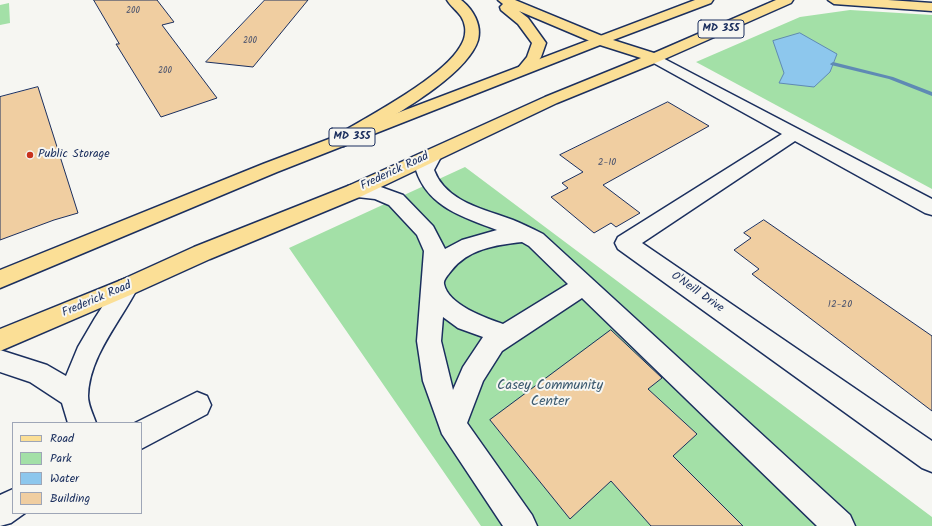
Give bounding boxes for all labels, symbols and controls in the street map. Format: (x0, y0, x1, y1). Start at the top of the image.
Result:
house number: 200 (126, 6, 140, 16)
road number: MD 355 (698, 20, 744, 38)
house number: 200 (243, 36, 257, 46)
house number: 200 (158, 66, 172, 76)
road number: MD 355 (329, 128, 375, 146)
place label: Public Storage (38, 148, 110, 162)
marker: Public Storage (25, 150, 35, 160)
street label: Frederick Road (359, 150, 431, 194)
house number: 2-10 (598, 157, 616, 169)
street label: O'Neill Drive (668, 270, 726, 316)
street label: Frederick Road (60, 279, 134, 321)
house number: 12-20 (828, 299, 852, 311)
park label: Casey Community Center (497, 379, 603, 412)
legend (12, 422, 142, 514)
text: Road (50, 429, 74, 448)
text: Park (50, 449, 72, 468)
text: Water (50, 469, 79, 488)
text: Building (50, 489, 90, 508)

